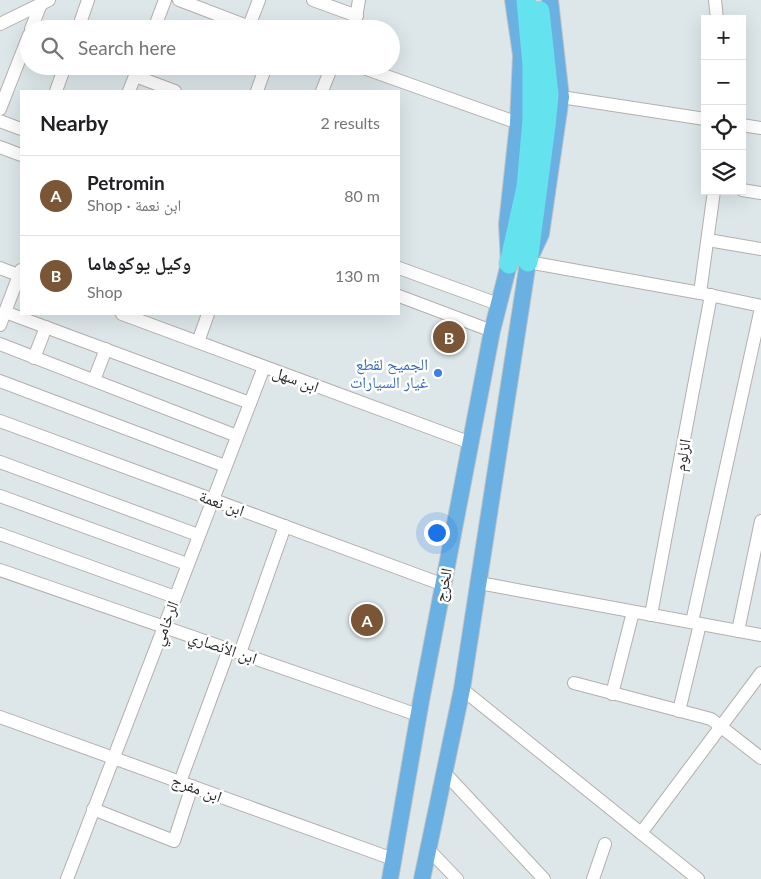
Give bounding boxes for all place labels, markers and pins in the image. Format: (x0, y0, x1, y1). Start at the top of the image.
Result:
pin: B (433, 318, 465, 356)
place label: الجميح لقطع غيار السيارات (350, 354, 428, 392)
marker: الجميح لقطع غيار السيارات (432, 367, 444, 379)
pin: A (351, 601, 383, 639)

